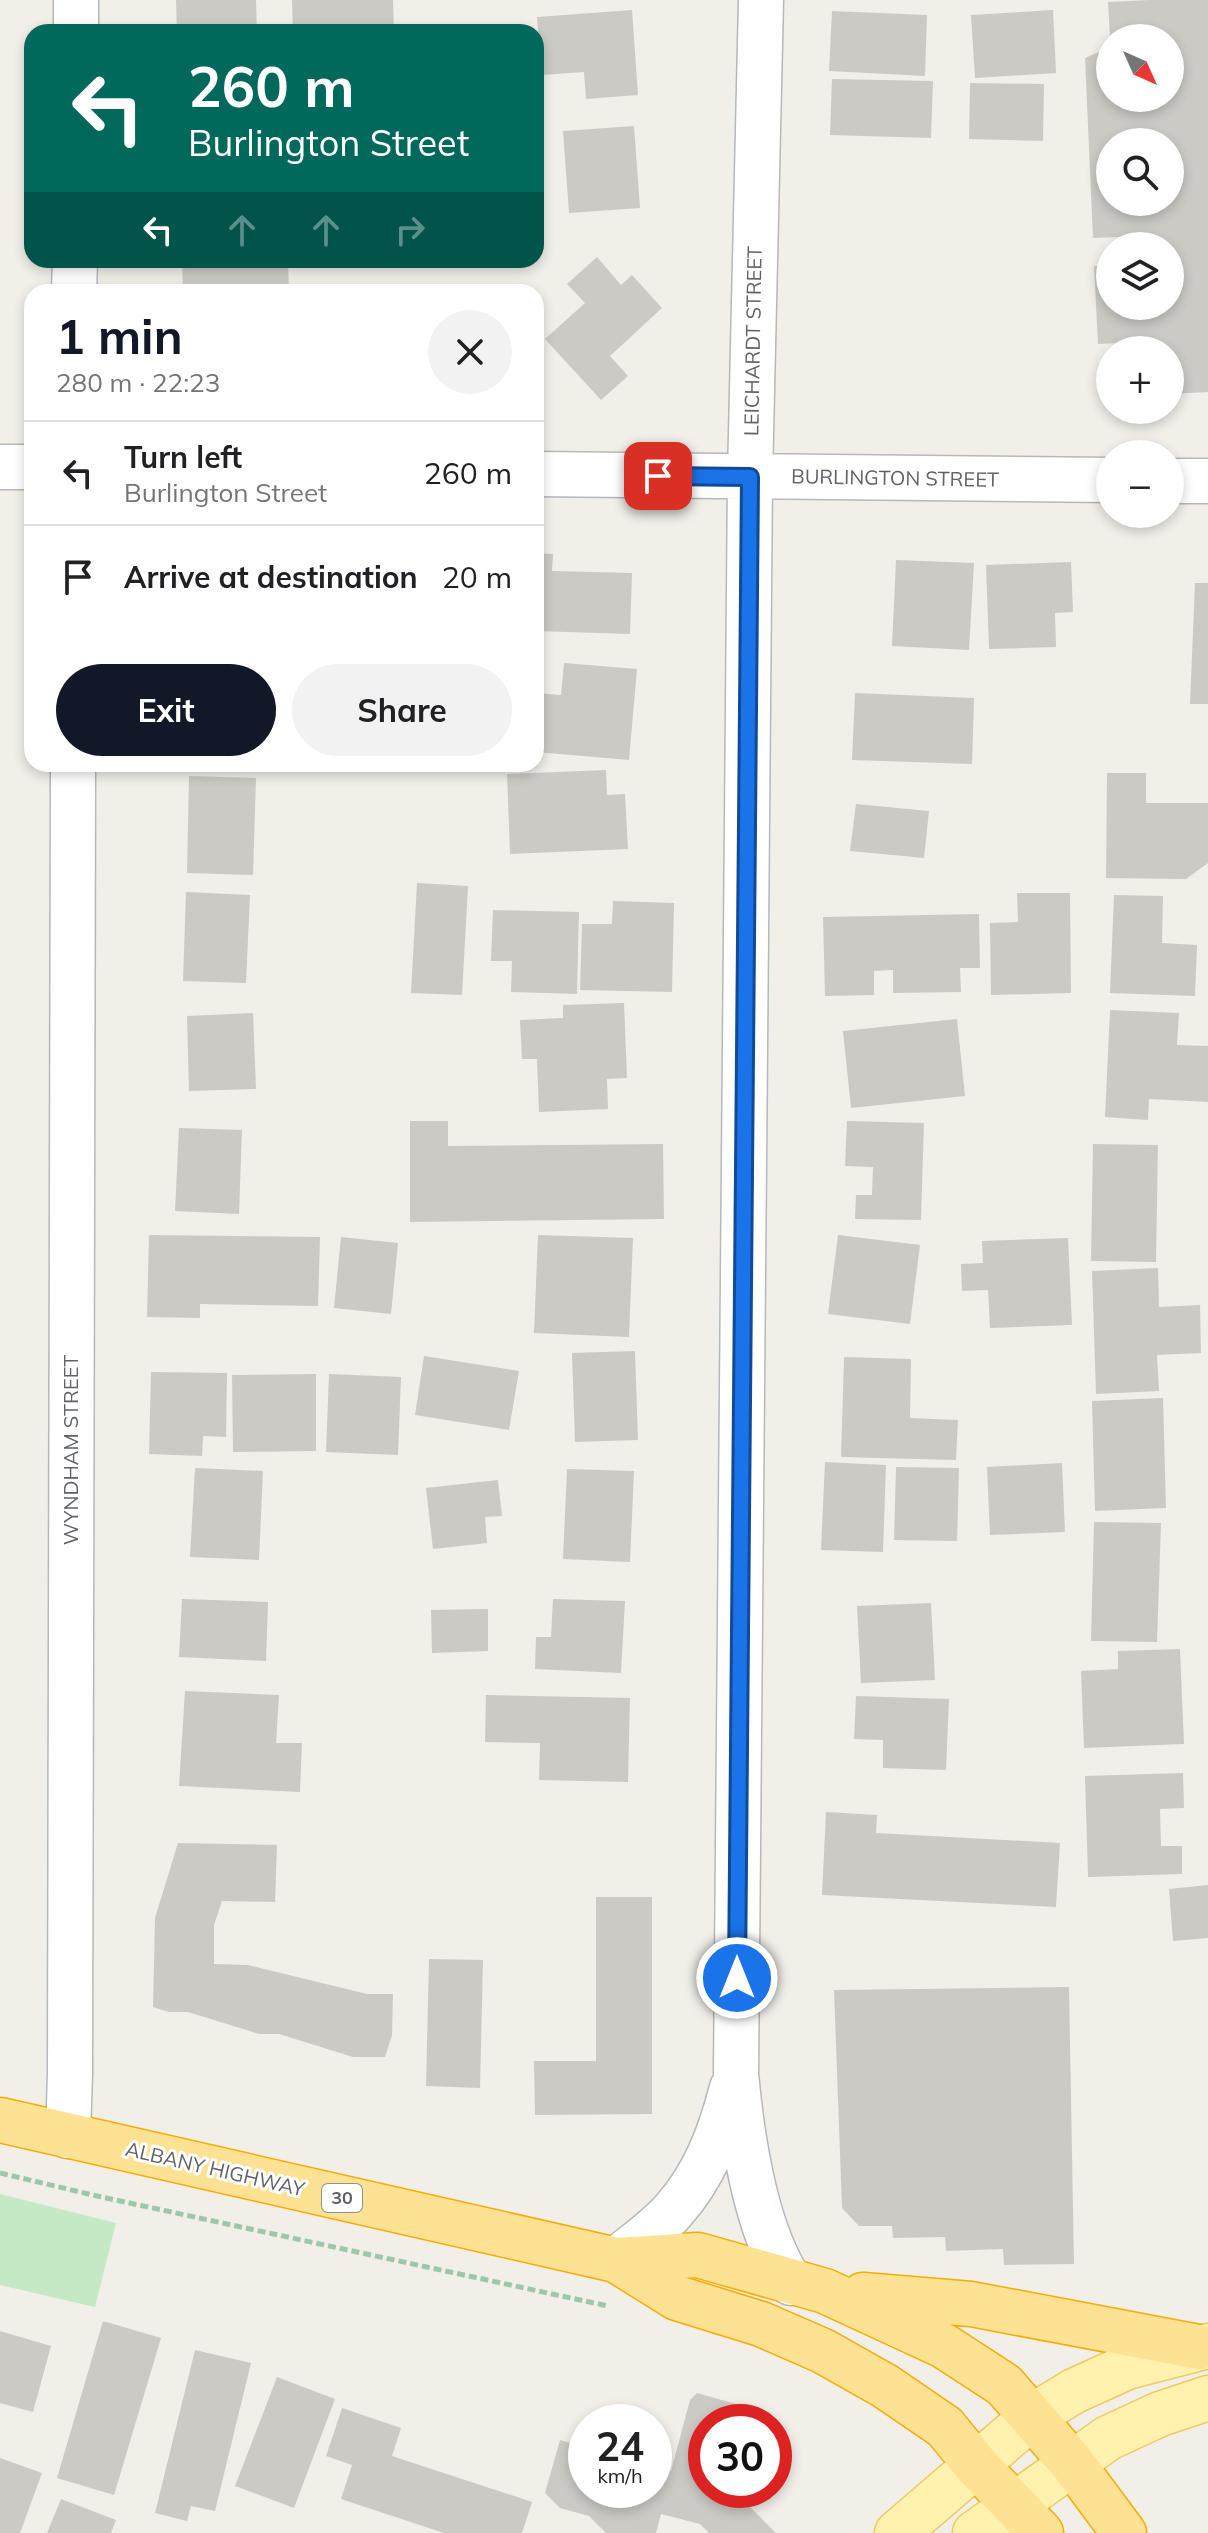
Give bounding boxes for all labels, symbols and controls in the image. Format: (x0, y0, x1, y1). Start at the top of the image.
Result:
north arrow (1096, 24, 1184, 112)
map controls (1096, 24, 1184, 528)
text: 260 m (188, 51, 355, 121)
icon: left (56, 56, 160, 160)
text: Burlington Street (188, 120, 469, 165)
button: search (1096, 128, 1184, 216)
icon: left (136, 208, 180, 252)
icon: ahead (220, 208, 264, 252)
icon: ahead (304, 208, 348, 252)
icon: right (388, 208, 432, 252)
button: layers (1096, 232, 1184, 320)
street label: LEICHARDT STREET (738, 246, 767, 436)
text: 1 min (56, 306, 183, 366)
button: close (428, 310, 512, 394)
button: + (1096, 336, 1184, 424)
text: 280 m · 22:23 (56, 366, 220, 399)
text: Turn left (124, 438, 242, 476)
button: − (1096, 440, 1184, 528)
pin (624, 442, 692, 510)
icon: left (56, 451, 100, 495)
text: 260 m (424, 454, 512, 492)
icon: arrive (636, 454, 680, 498)
street label: BURLINGTON STREET (791, 463, 999, 492)
text: Burlington Street (124, 476, 327, 509)
icon: arrive (56, 555, 100, 599)
text: Arrive at destination (124, 558, 418, 596)
text: 20 m (442, 558, 512, 596)
button: Exit (56, 664, 276, 756)
button: Share (292, 664, 512, 756)
street label: WYNDHAM STREET (58, 1355, 83, 1545)
position arrow (695, 1936, 779, 2020)
street label: ALBANY HIGHWAY (123, 2136, 308, 2201)
road number: 30 (322, 2184, 362, 2212)
speed limit sign: 30 (688, 2404, 792, 2508)
text: 24 (596, 2421, 644, 2471)
text: km/h (597, 2463, 643, 2488)

